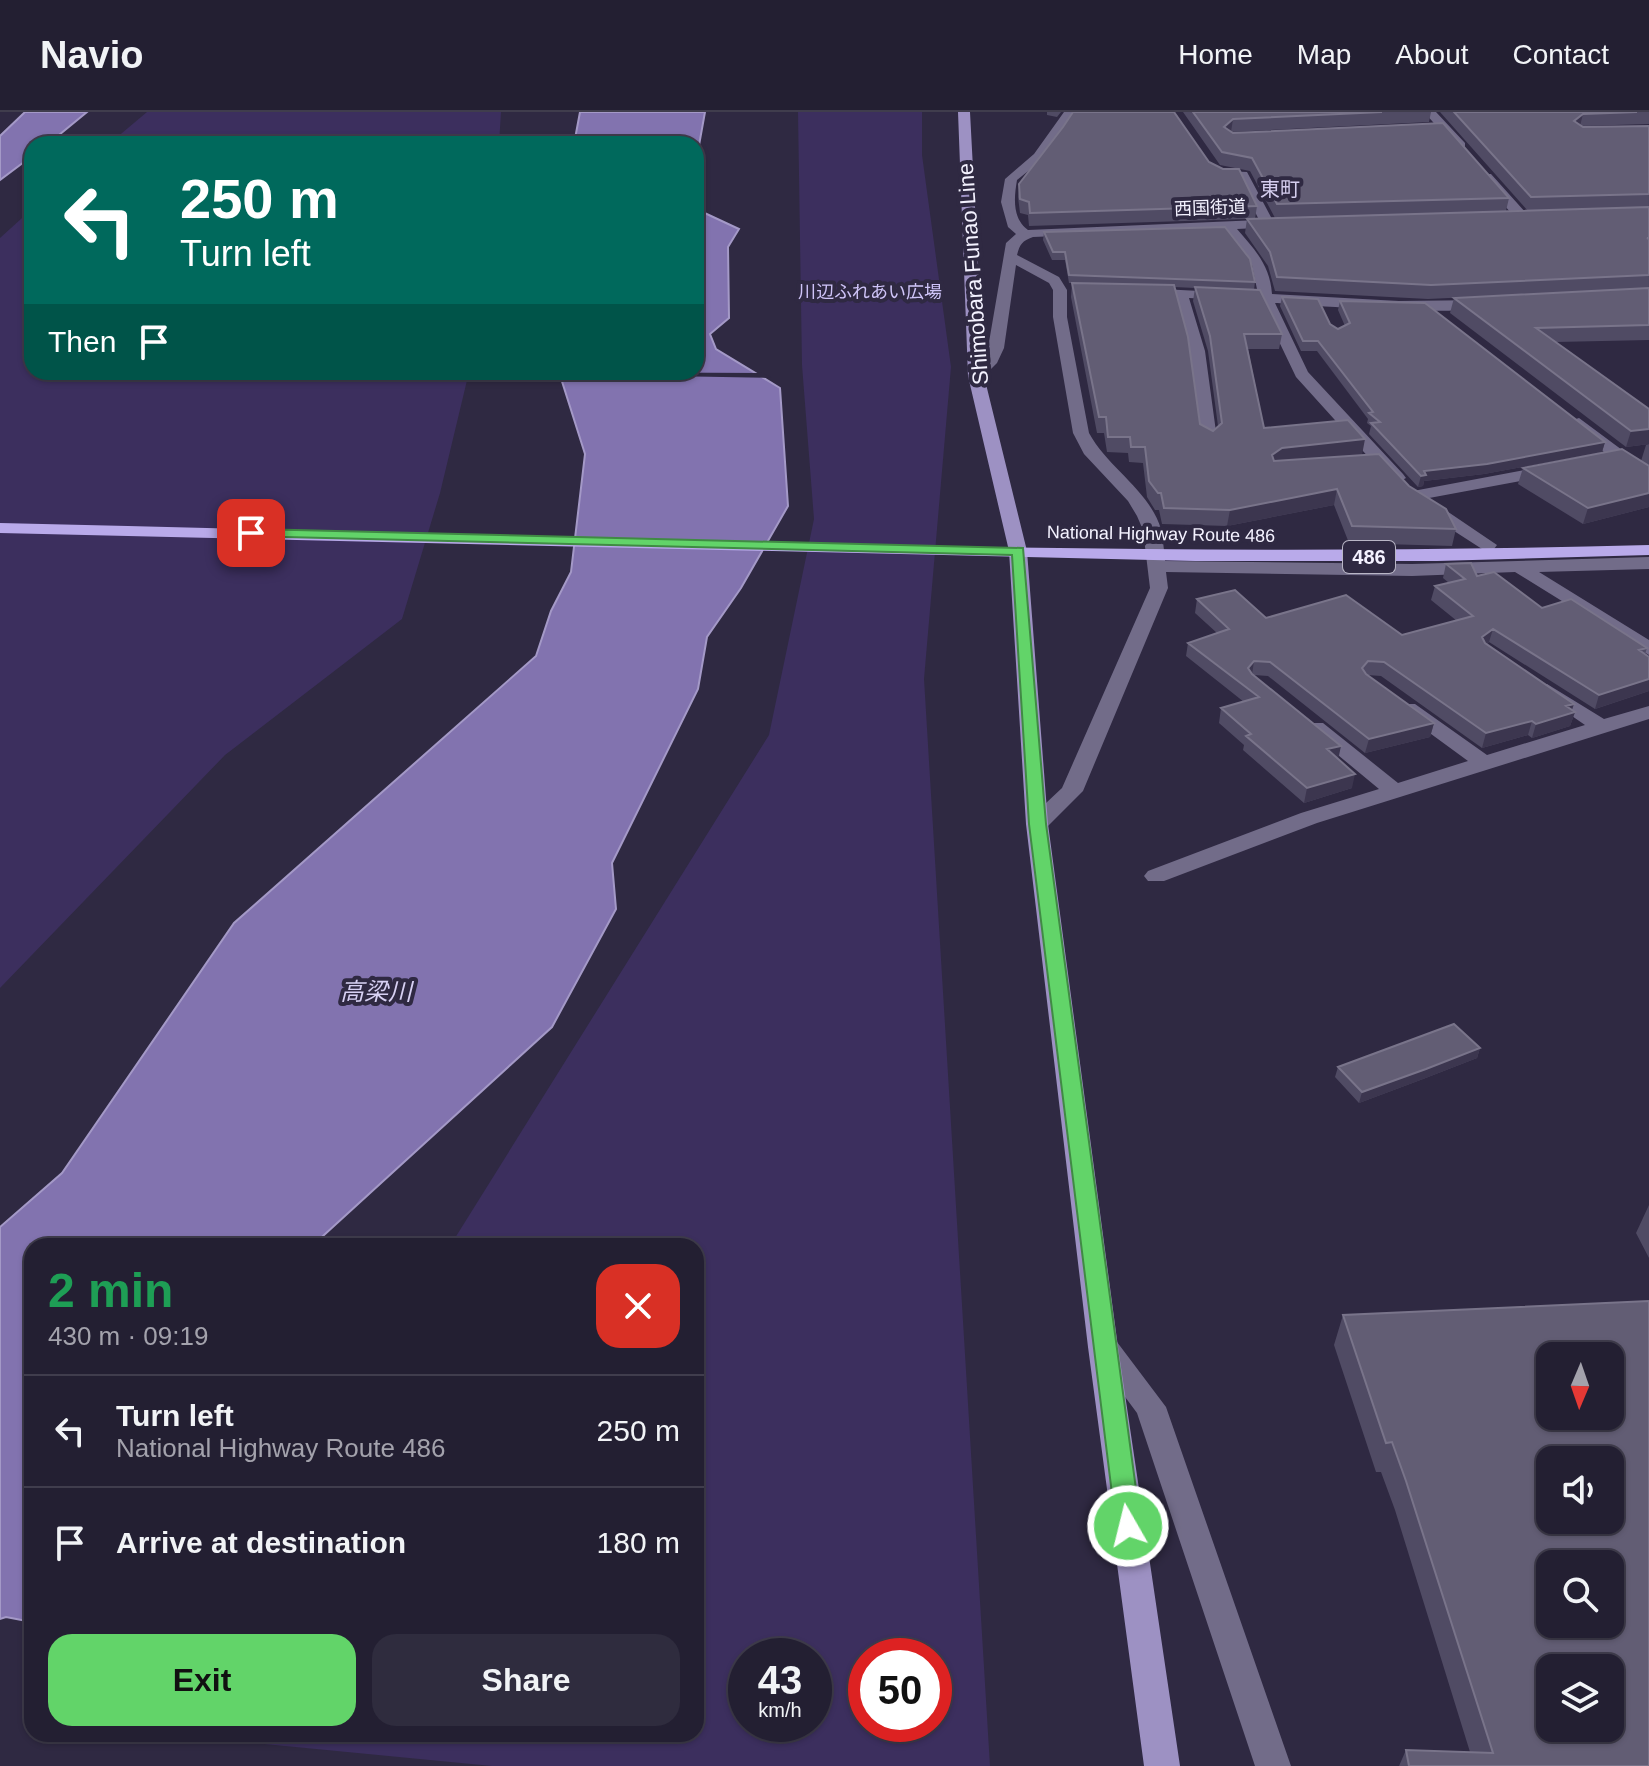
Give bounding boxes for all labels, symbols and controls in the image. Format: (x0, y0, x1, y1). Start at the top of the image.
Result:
text: Navio (40, 34, 143, 76)
text: Home (1178, 39, 1253, 70)
text: Map (1297, 39, 1351, 70)
text: About (1395, 39, 1469, 70)
text: Contact (1513, 39, 1609, 70)
street label: Shimobara Funao Line (953, 162, 993, 386)
text: 250 m (180, 167, 339, 230)
icon: left (48, 168, 152, 272)
district label: 東町 (1260, 178, 1300, 200)
street label: 西国街道 (1174, 197, 1246, 219)
text: Turn left (180, 233, 311, 274)
park label: 川辺ふれあい広場 (798, 282, 942, 302)
icon: arrive (132, 320, 176, 364)
text: Then (48, 325, 116, 358)
pin (217, 499, 285, 567)
icon: arrive (229, 511, 273, 555)
street label: National Highway Route 486 (1047, 522, 1275, 546)
road number: 486 (1343, 541, 1395, 573)
water label: 高梁川 (340, 978, 415, 1005)
text: 2 min (48, 1264, 173, 1317)
button: close (596, 1264, 680, 1348)
text: 430 m · 09:19 (48, 1321, 208, 1351)
north arrow (1536, 1342, 1624, 1430)
map controls (1536, 1342, 1624, 1742)
text: Turn left (116, 1399, 234, 1432)
icon: left (48, 1409, 92, 1453)
text: 250 m (597, 1414, 680, 1447)
text: National Highway Route 486 (116, 1433, 446, 1463)
button: sound (1536, 1446, 1624, 1534)
position arrow (1086, 1484, 1170, 1568)
icon: arrive (48, 1521, 92, 1565)
text: Arrive at destination (116, 1526, 406, 1559)
text: 180 m (597, 1526, 680, 1559)
button: search (1536, 1550, 1624, 1638)
button: Exit (48, 1634, 356, 1726)
button: Share (372, 1634, 680, 1726)
speed limit sign: 50 (848, 1638, 952, 1742)
button: layers (1536, 1654, 1624, 1742)
text: 43 (758, 1658, 802, 1702)
text: km/h (758, 1699, 802, 1721)

